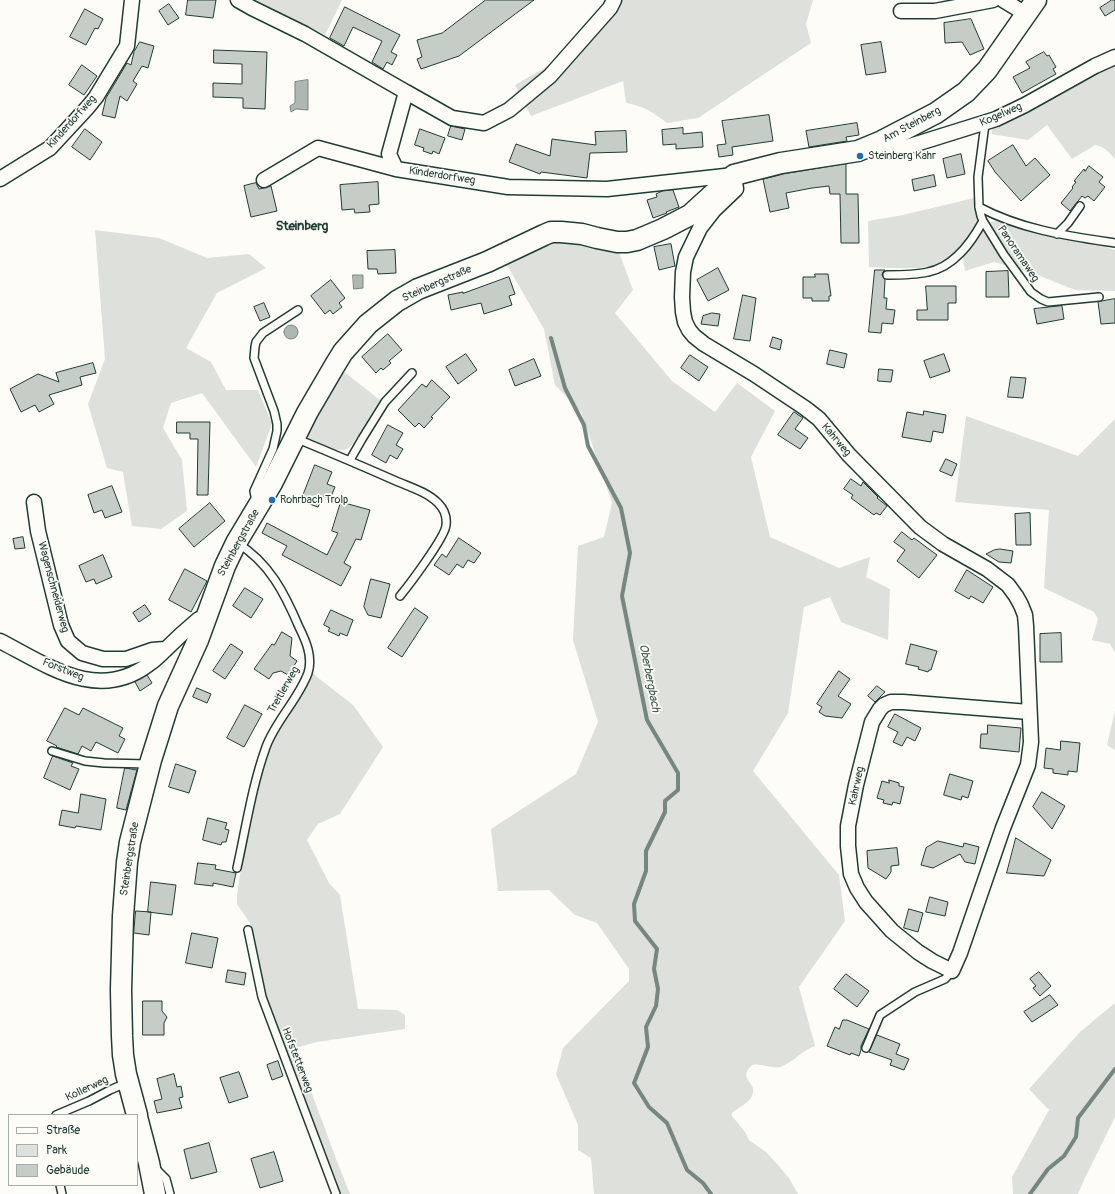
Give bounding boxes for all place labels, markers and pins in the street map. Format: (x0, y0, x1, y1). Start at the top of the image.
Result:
place label: Steinberg Kahr (868, 149, 936, 163)
marker: Steinberg Kahr (855, 151, 865, 161)
place label: Rohrbach Trolp (280, 493, 348, 507)
marker: Rohrbach Trolp (267, 495, 277, 505)

